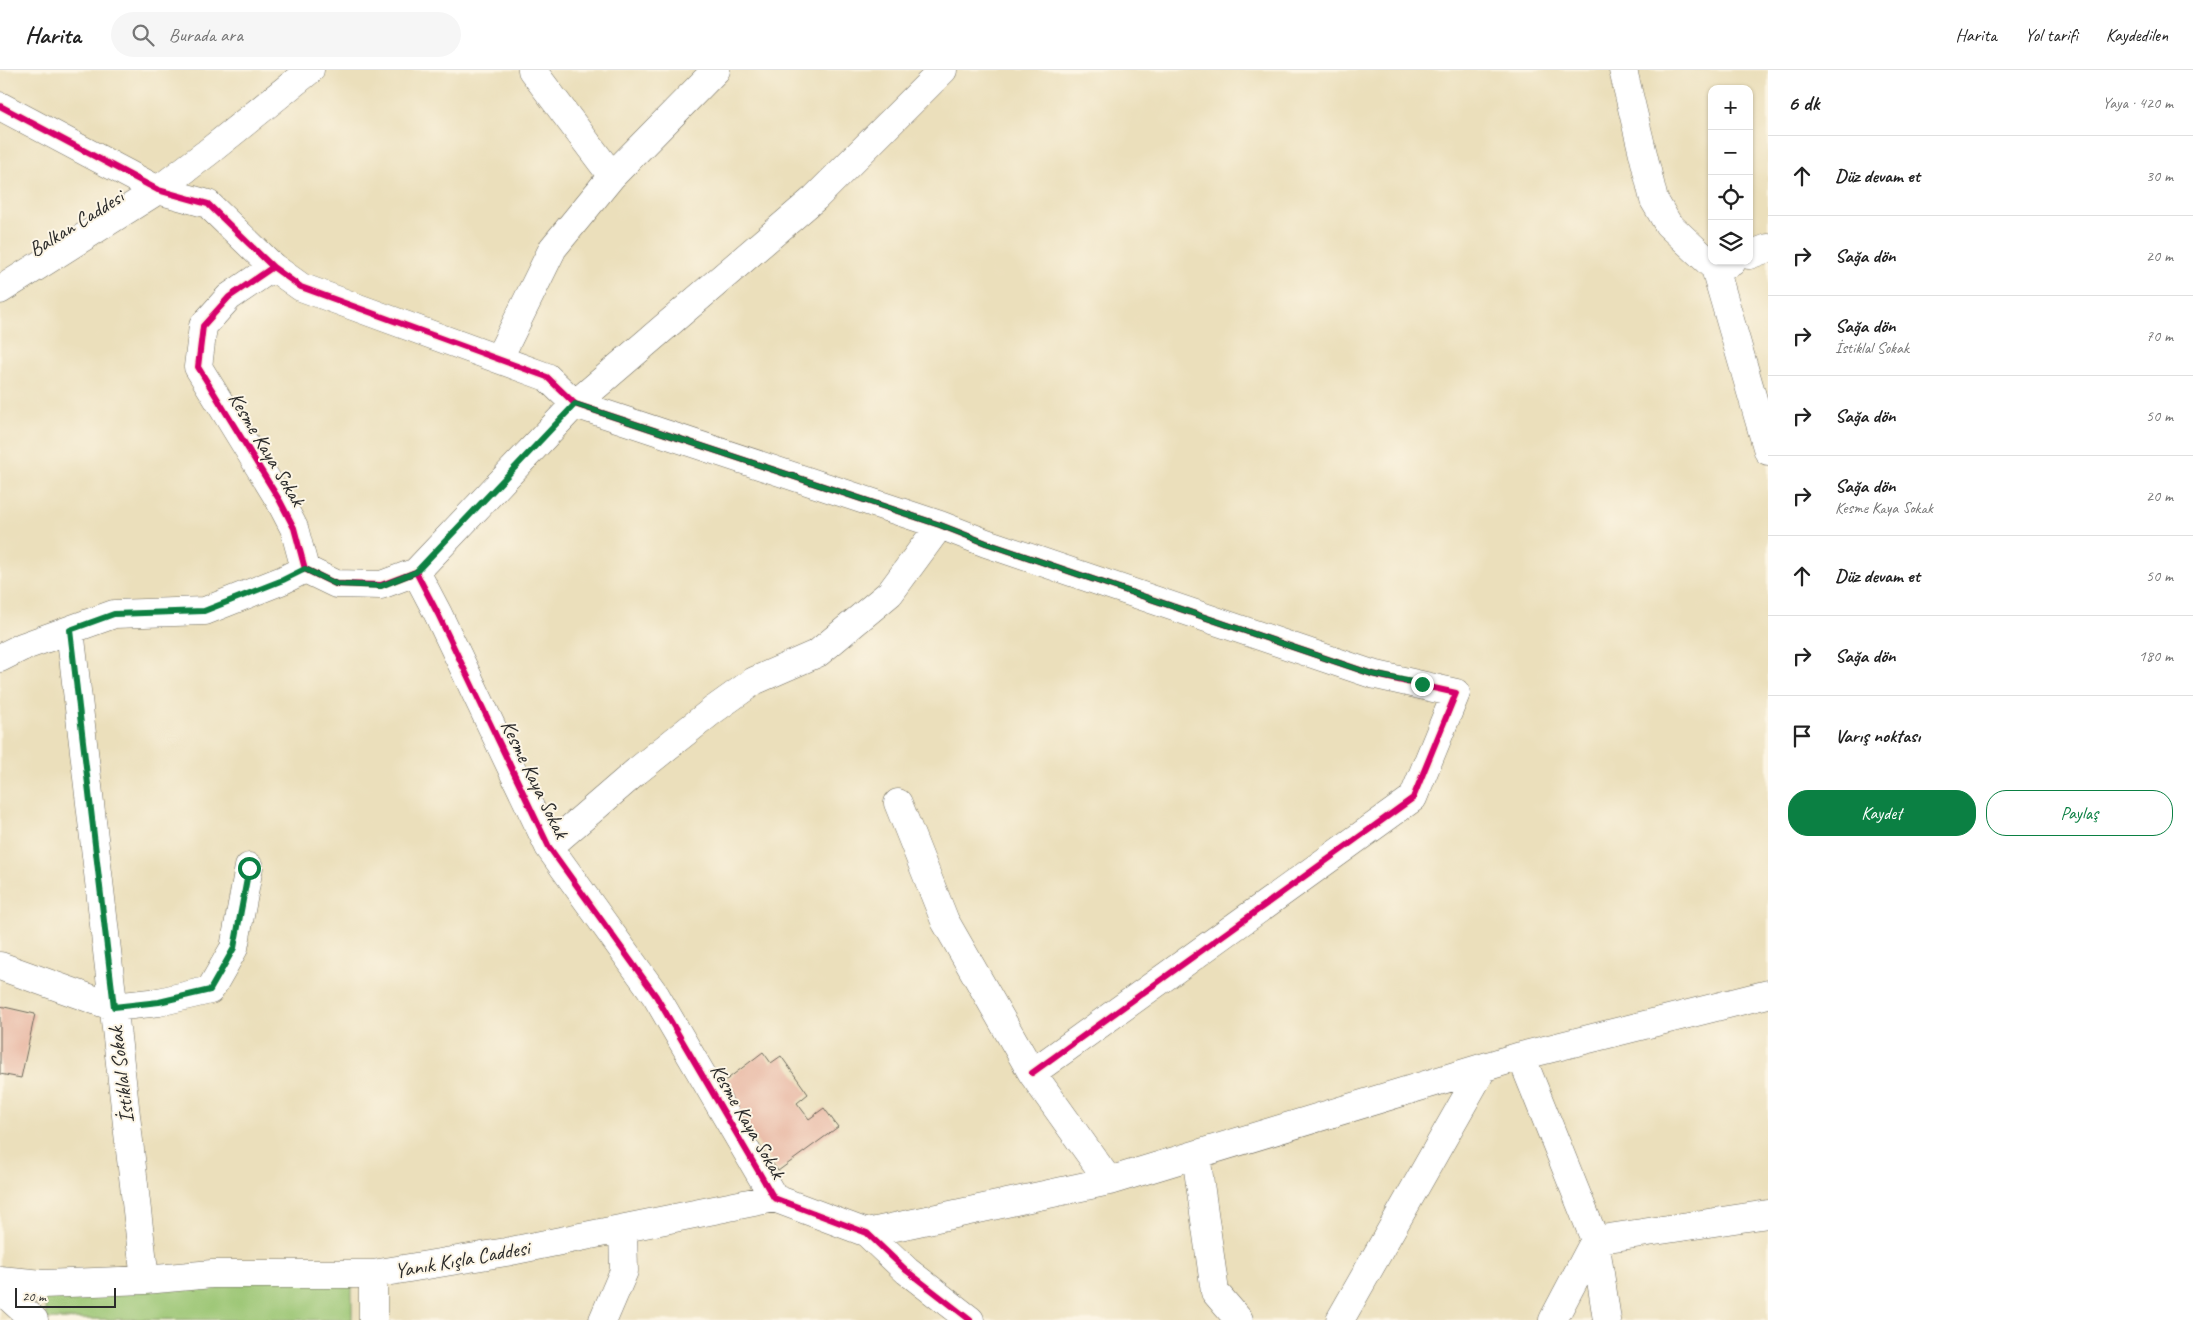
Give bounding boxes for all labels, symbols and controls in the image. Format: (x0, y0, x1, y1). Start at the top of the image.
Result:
search box (111, 12, 461, 57)
text: Harita (25, 20, 81, 50)
icon: search (129, 21, 157, 49)
text: Burada ara (169, 23, 243, 47)
text: Harita (1956, 24, 1997, 46)
text: Yol tarifi (2025, 24, 2078, 46)
text: Kaydedilen (2106, 24, 2168, 46)
map controls (1708, 85, 1753, 265)
button: + (1708, 85, 1753, 130)
text: 6 dk (1788, 90, 1819, 116)
text: Yaya · 420 m (2102, 93, 2173, 113)
button: − (1708, 130, 1753, 175)
icon: ahead (1788, 162, 1816, 190)
text: Düz devam et (1835, 164, 1920, 188)
text: 30 m (2146, 166, 2173, 186)
button: locate (1708, 175, 1753, 220)
street label: Balkan Caddesi (24, 182, 131, 262)
button: layers (1708, 220, 1753, 265)
icon: right (1788, 242, 1816, 270)
text: Sağa dön (1835, 244, 1896, 268)
text: 20 m (2146, 246, 2173, 266)
text: Sağa dön (1835, 314, 1896, 338)
icon: right (1788, 322, 1816, 350)
text: 70 m (2146, 326, 2173, 346)
text: İstiklal Sokak (1835, 338, 1909, 358)
street label: Kesme Kaya Sokak (223, 387, 312, 512)
icon: right (1788, 402, 1816, 430)
text: Sağa dön (1835, 404, 1896, 428)
text: 50 m (2146, 406, 2173, 426)
text: Sağa dön (1835, 474, 1896, 498)
icon: right (1788, 482, 1816, 510)
text: 20 m (2146, 486, 2173, 506)
text: Kesme Kaya Sokak (1835, 498, 1933, 518)
icon: ahead (1788, 562, 1816, 590)
text: Düz devam et (1835, 564, 1920, 588)
text: 50 m (2146, 566, 2173, 586)
icon: right (1788, 642, 1816, 670)
text: Sağa dön (1835, 644, 1896, 668)
text: 180 m (2139, 646, 2173, 666)
route end (1411, 673, 1434, 696)
street label: Kesme Kaya Sokak (495, 716, 575, 844)
icon: arrive (1788, 722, 1816, 750)
text: Varış noktası (1835, 724, 1920, 748)
button: Kaydet (1788, 790, 1976, 836)
button: Paylaş (1986, 790, 2173, 836)
route start (238, 857, 261, 880)
street label: İstiklal Sokak (102, 1023, 140, 1125)
street label: Kesme Kaya Sokak (705, 1059, 792, 1184)
street label: Yanık Kışla Caddesi (393, 1234, 535, 1284)
scale bar (15, 1285, 116, 1308)
text: 20 m (22, 1288, 46, 1305)

